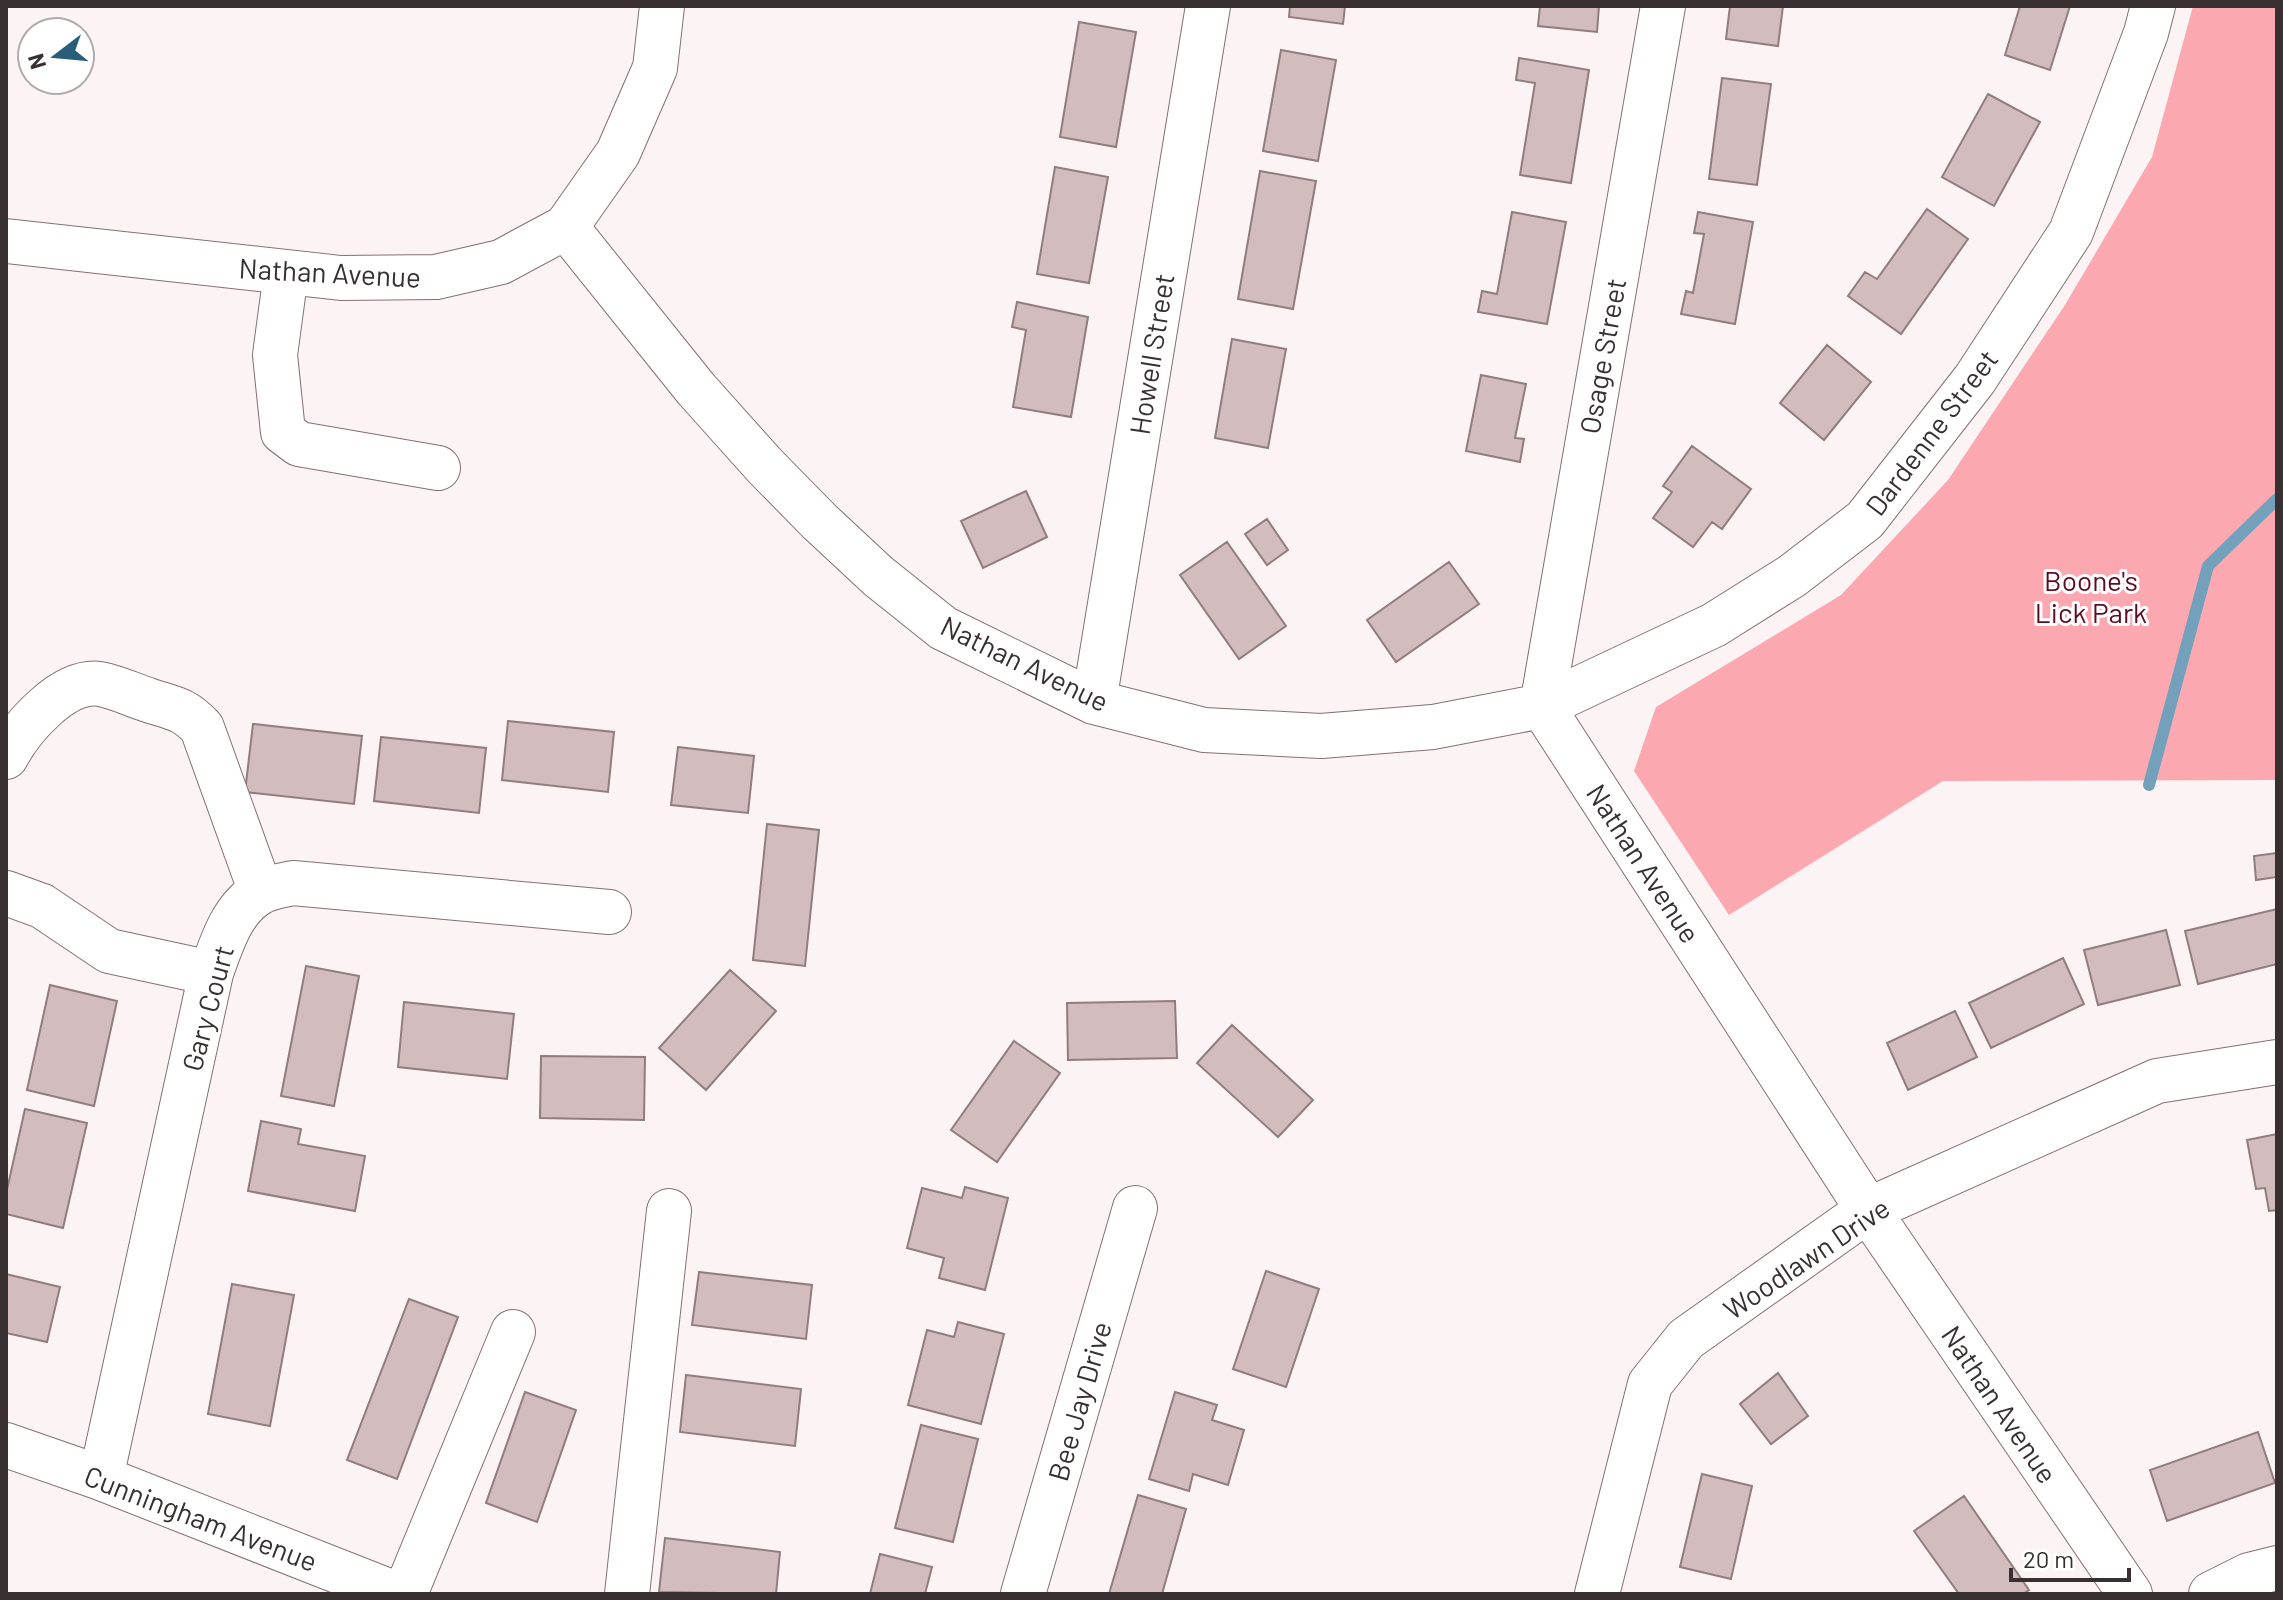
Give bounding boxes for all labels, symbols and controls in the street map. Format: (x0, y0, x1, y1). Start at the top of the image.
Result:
north arrow (16, 16, 96, 96)
text: N (21, 51, 50, 72)
street label: Nathan Avenue (238, 250, 422, 294)
street label: Howell Street (1121, 271, 1181, 437)
street label: Osage Street (1572, 276, 1632, 436)
street label: Dardenne Street (1858, 342, 2004, 522)
park label: Boone's Lick Park (2035, 563, 2147, 629)
street label: Nathan Avenue (936, 608, 1114, 718)
street label: Nathan Avenue (1580, 777, 1708, 949)
street label: Gary Court (174, 941, 240, 1075)
street label: Woodlawn Drive (1717, 1190, 1895, 1326)
street label: Bee Jay Drive (1040, 1317, 1118, 1485)
street label: Nathan Avenue (1935, 1319, 2065, 1489)
street label: Cunningham Avenue (80, 1458, 322, 1578)
scale bar (2011, 1532, 2129, 1582)
text: 20 m (2023, 1544, 2074, 1573)

